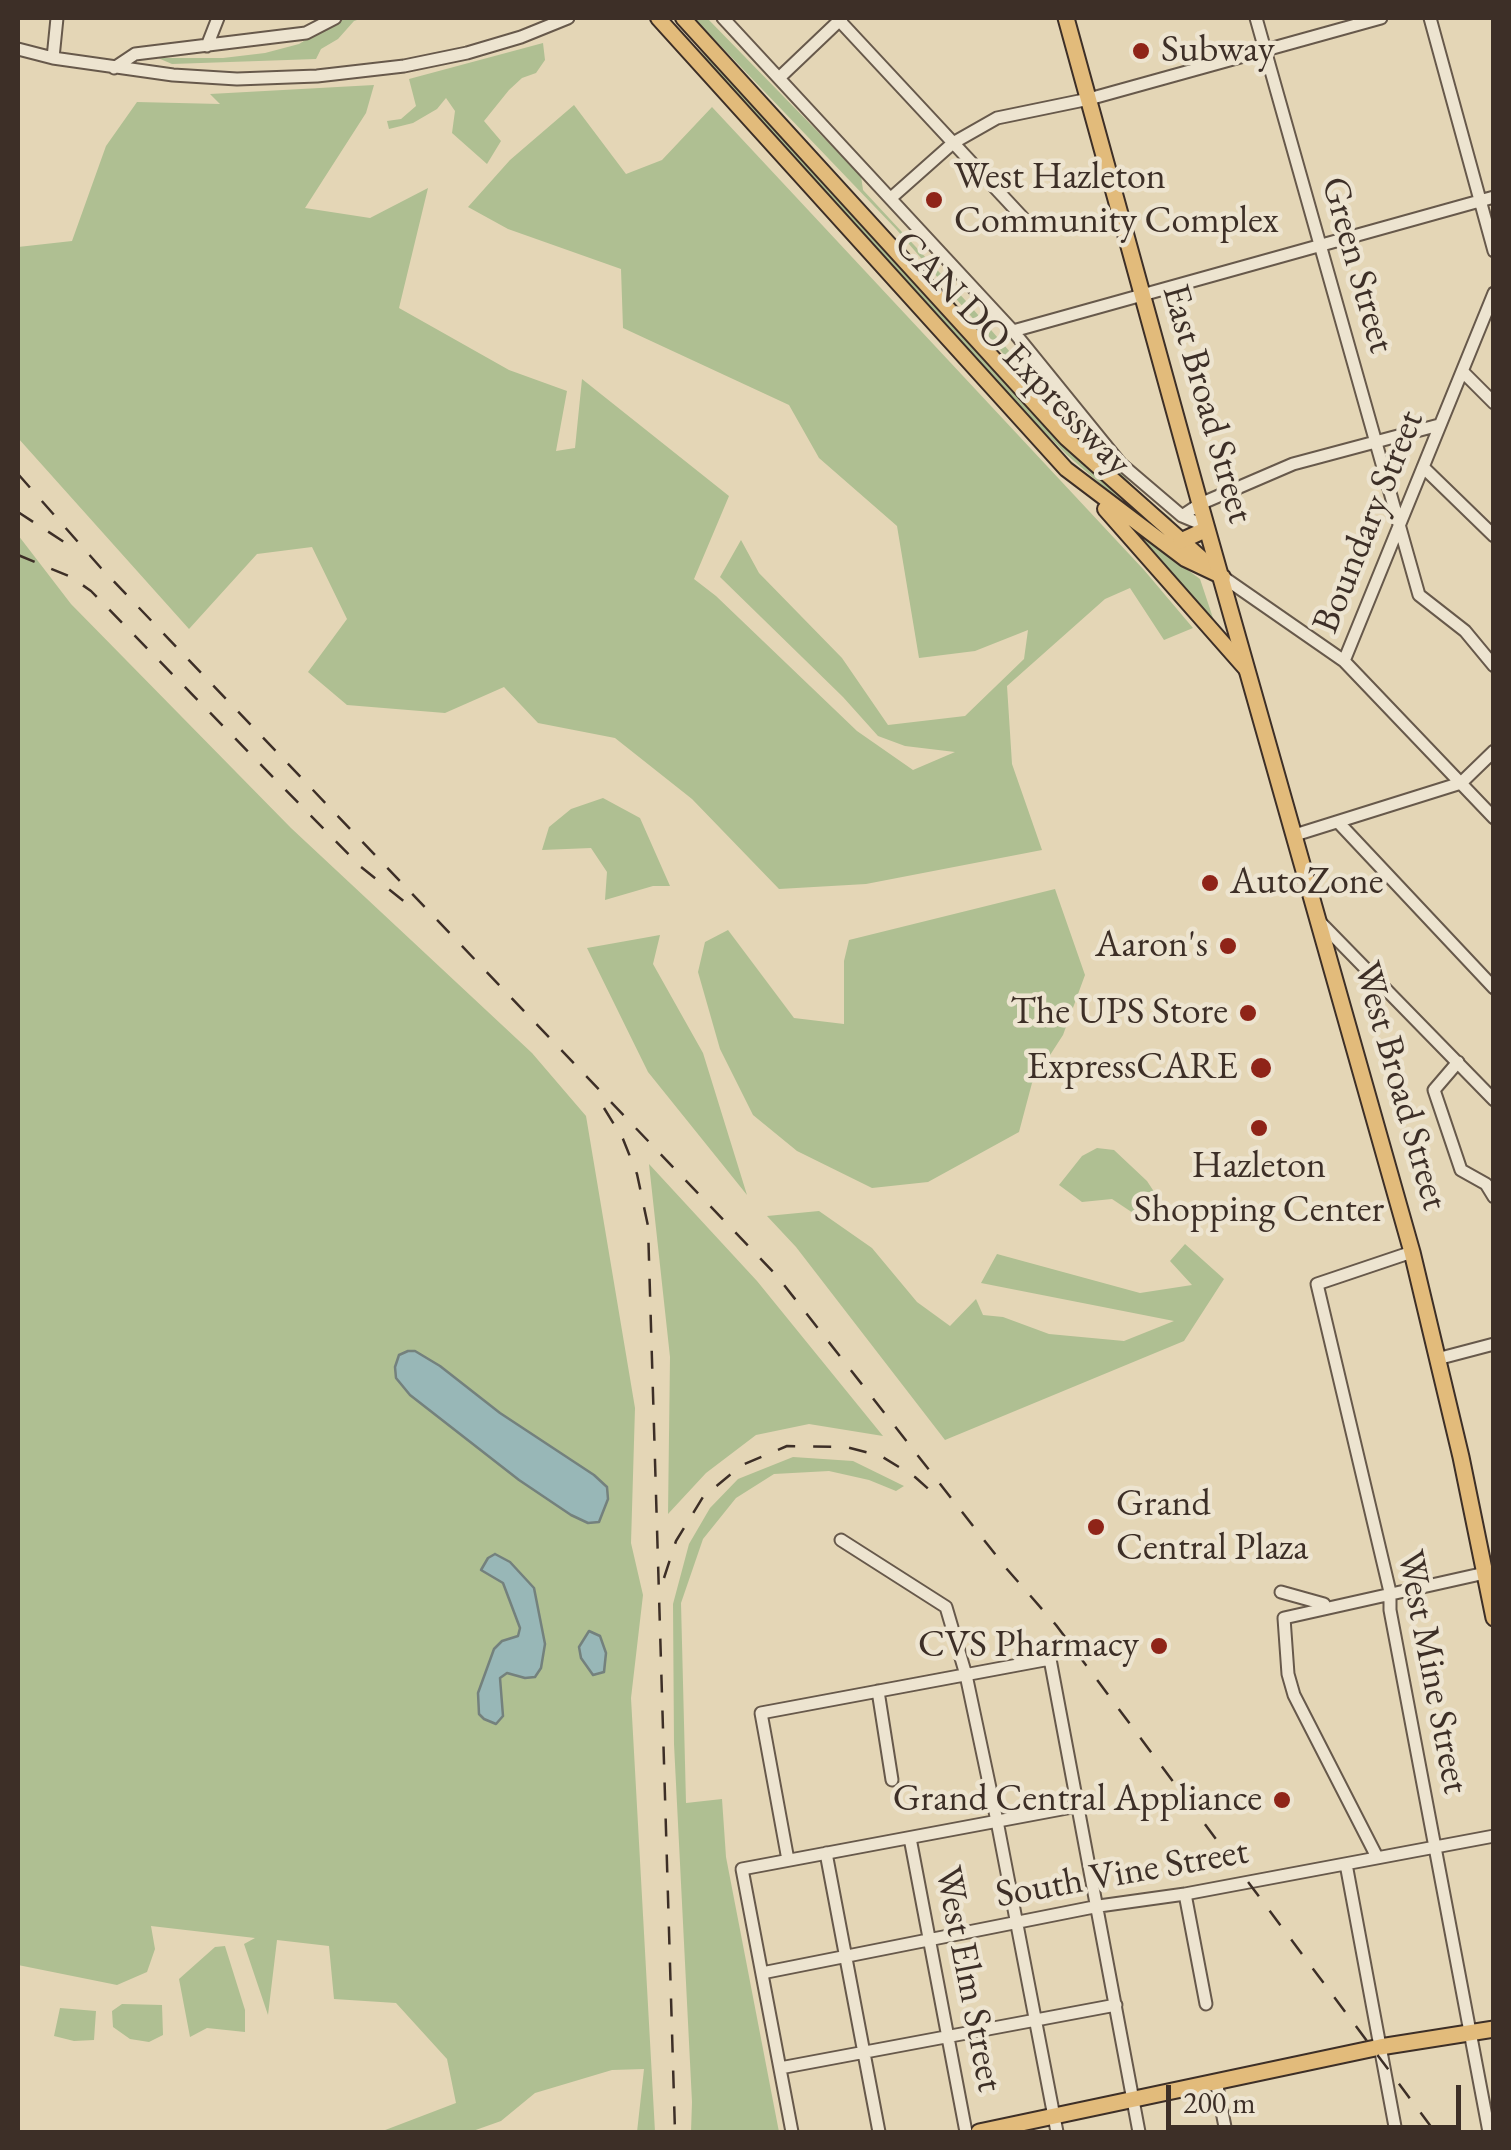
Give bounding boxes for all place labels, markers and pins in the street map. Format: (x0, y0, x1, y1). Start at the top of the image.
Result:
place label: Subway (1161, 28, 1275, 74)
marker: Subway (1130, 40, 1152, 62)
place label: West Hazleton Community Complex (954, 155, 1279, 244)
marker: West Hazleton Community Complex (923, 189, 945, 211)
place label: AutoZone (1230, 860, 1384, 906)
marker: AutoZone (1199, 872, 1221, 894)
place label: Aaron's (1095, 923, 1208, 969)
marker: Aaron's (1217, 935, 1239, 957)
place label: The UPS Store (1010, 990, 1228, 1036)
marker: The UPS Store (1237, 1002, 1259, 1024)
place label: ExpressCARE (1027, 1045, 1238, 1091)
marker: ExpressCARE (1248, 1055, 1274, 1081)
marker: Hazleton Shopping Center (1248, 1117, 1270, 1139)
place label: Hazleton Shopping Center (1134, 1144, 1384, 1234)
place label: Grand Central Plaza (1116, 1482, 1308, 1572)
marker: Grand Central Plaza (1085, 1516, 1107, 1538)
place label: CVS Pharmacy (918, 1623, 1139, 1669)
marker: CVS Pharmacy (1148, 1635, 1170, 1657)
place label: Grand Central Appliance (893, 1777, 1262, 1823)
marker: Grand Central Appliance (1271, 1789, 1293, 1811)

